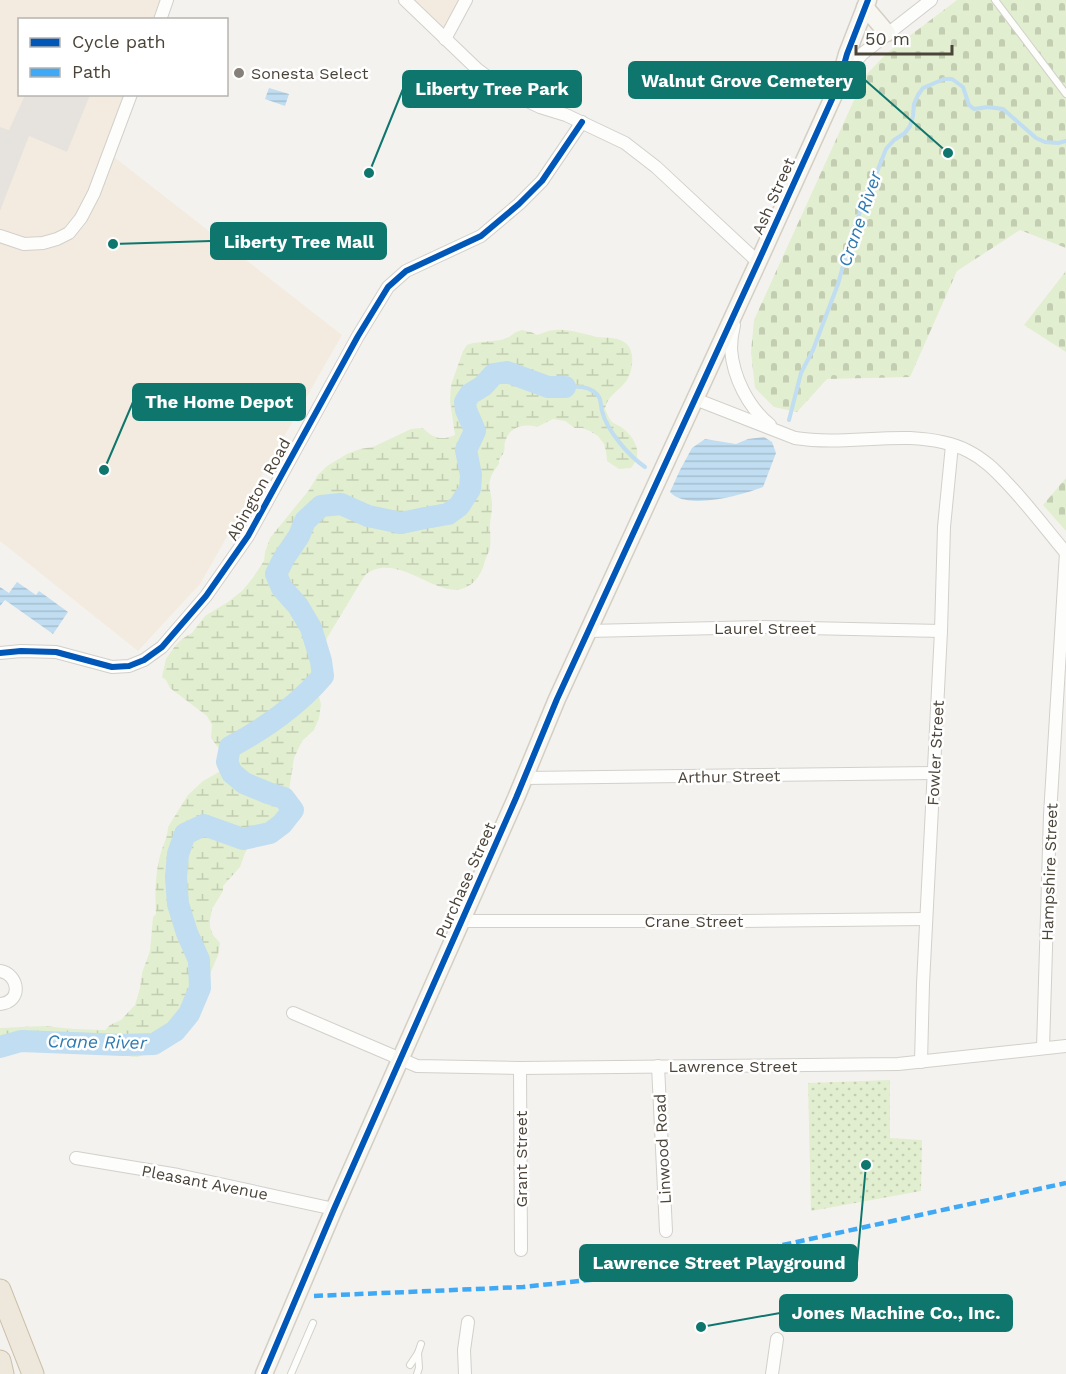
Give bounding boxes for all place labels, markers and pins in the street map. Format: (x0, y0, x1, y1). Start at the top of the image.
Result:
callout: Walnut Grove Cemetery (629, 62, 865, 98)
place label: Sonesta Select (251, 64, 369, 83)
marker: Sonesta Select (232, 66, 246, 80)
callout: Liberty Tree Park (403, 71, 581, 107)
callout: Liberty Tree Mall (211, 223, 386, 259)
callout: The Home Depot (133, 384, 305, 420)
callout: Lawrence Street Playground (580, 1245, 857, 1281)
callout: Jones Machine Co., Inc. (780, 1295, 1012, 1331)

